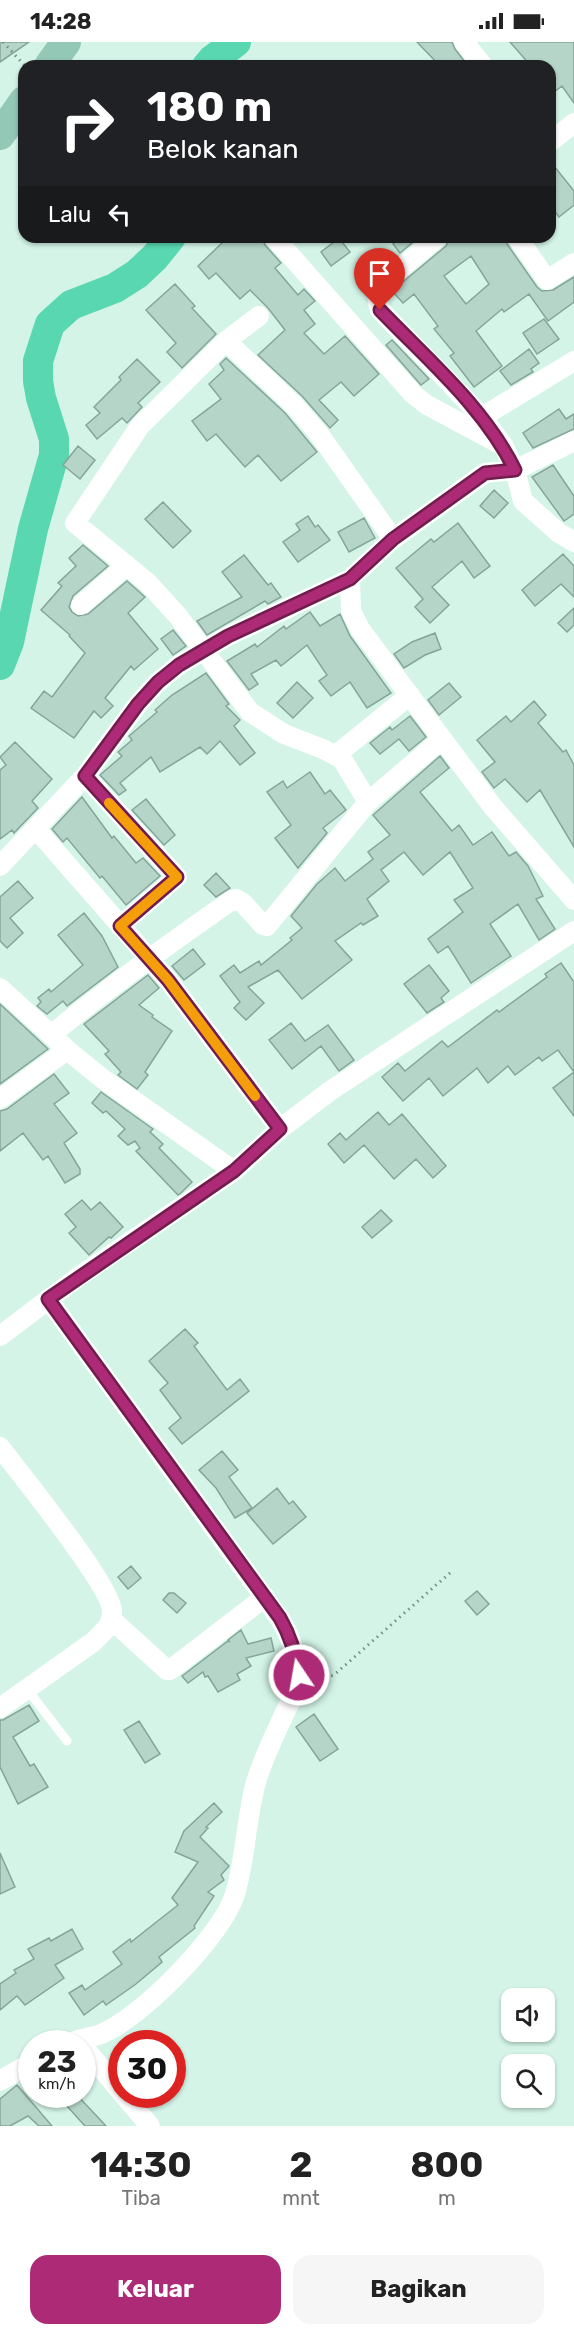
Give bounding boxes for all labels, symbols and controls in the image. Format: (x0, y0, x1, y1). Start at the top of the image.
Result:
text: 14:28 (30, 8, 92, 35)
text: 180 m (147, 82, 272, 132)
icon: right (48, 84, 126, 162)
text: Belok kanan (147, 133, 299, 165)
icon: left (103, 198, 136, 231)
text: Lalu (48, 201, 91, 228)
pin (354, 248, 405, 310)
icon: arrive (363, 257, 396, 290)
position arrow (267, 1643, 331, 1707)
map controls (501, 1988, 555, 2108)
button: sound (501, 1988, 555, 2042)
speed limit sign: 30 (108, 2030, 186, 2108)
text: 23 (37, 2044, 77, 2080)
button: search (501, 2054, 555, 2108)
text: km/h (38, 2075, 76, 2093)
text: 14:30 (90, 2143, 192, 2186)
text: 2 (289, 2143, 313, 2186)
text: 800 (410, 2143, 484, 2186)
text: Tiba (121, 2186, 161, 2210)
text: mnt (282, 2186, 320, 2210)
text: m (438, 2186, 456, 2210)
button: Keluar (30, 2255, 281, 2324)
button: Bagikan (293, 2255, 544, 2324)

